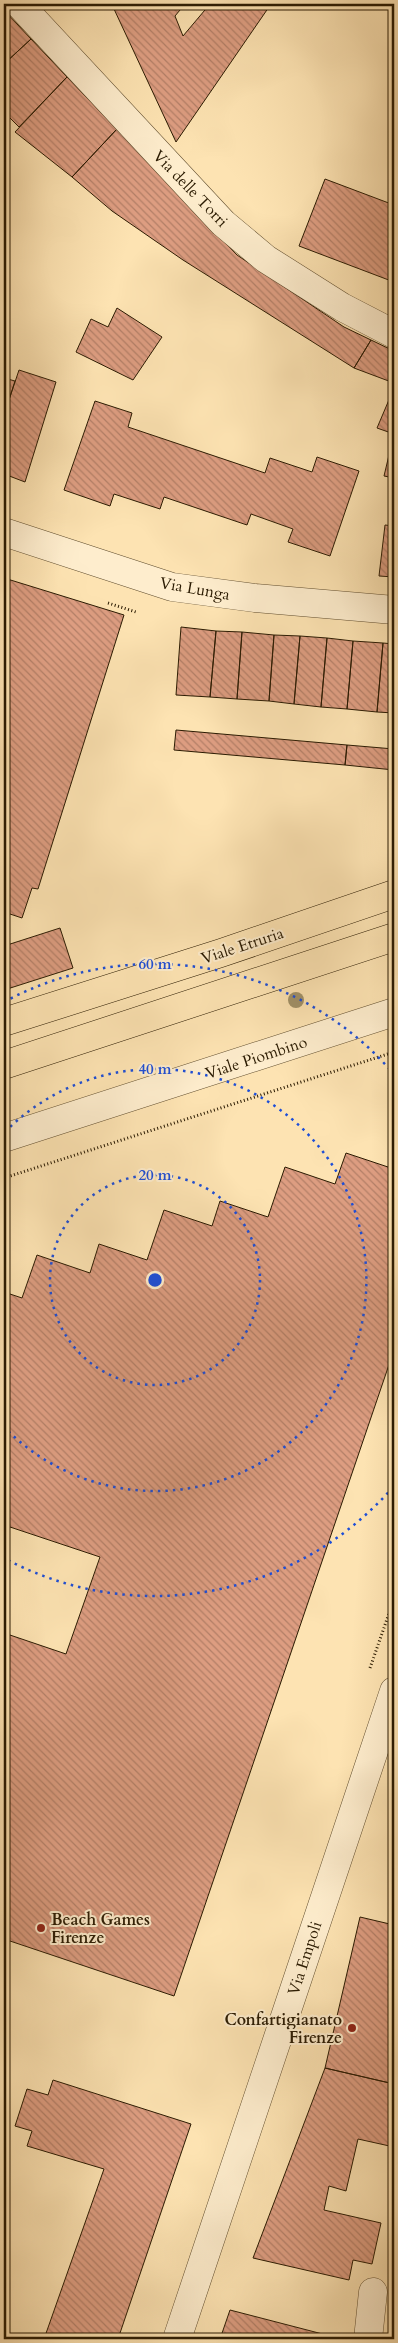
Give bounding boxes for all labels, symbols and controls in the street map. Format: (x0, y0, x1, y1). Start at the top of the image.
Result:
street label: Via delle Torri (148, 145, 233, 232)
street label: Via Lunga (158, 572, 232, 606)
street label: Viale Etruria (198, 922, 286, 970)
text: 60 m (138, 954, 172, 974)
street label: Viale Piombino (203, 1031, 310, 1085)
text: 40 m (138, 1059, 172, 1079)
text: 20 m (138, 1165, 172, 1185)
centre of rings (146, 1271, 164, 1289)
place label: Beach Games Firenze (51, 1909, 150, 1949)
street label: Via Empoli (283, 1918, 327, 1998)
marker: Beach Games Firenze (35, 1922, 47, 1934)
place label: Confartigianato Firenze (224, 2009, 342, 2049)
marker: Confartigianato Firenze (346, 2022, 358, 2034)

